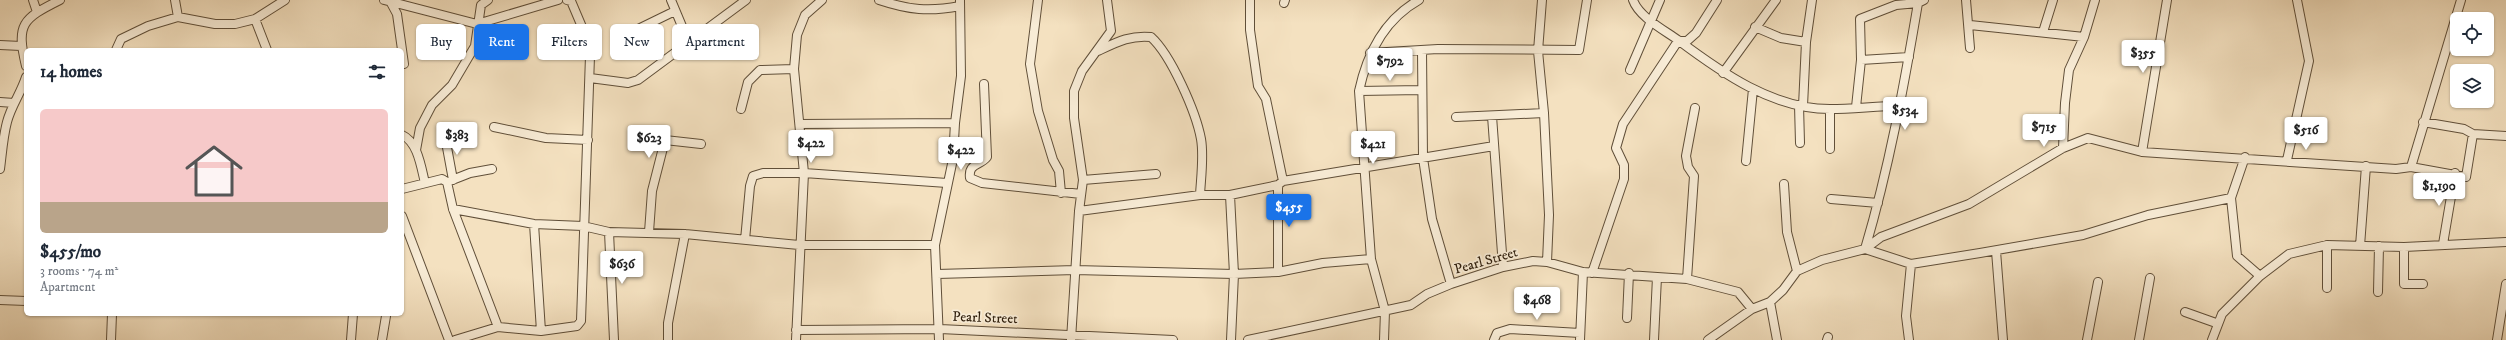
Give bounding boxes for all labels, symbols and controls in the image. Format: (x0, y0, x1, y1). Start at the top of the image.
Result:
map controls (2450, 12, 2494, 108)
button: locate (2450, 12, 2494, 56)
chip: Buy (416, 24, 466, 60)
chip: Rent (474, 24, 529, 60)
chip: Filters (537, 24, 602, 60)
chip: New (610, 24, 664, 60)
chip: Apartment (672, 24, 759, 60)
pin: $355 (2119, 40, 2167, 74)
text: $355 (2131, 45, 2155, 61)
pin: $792 (1366, 48, 1414, 82)
text: $792 (1377, 53, 1403, 69)
text: 14 homes (40, 61, 102, 83)
icon: filters (366, 61, 388, 83)
button: layers (2450, 64, 2494, 108)
pin: $534 (1881, 97, 1929, 131)
text: $534 (1892, 102, 1918, 118)
pin: $715 (2020, 114, 2068, 148)
pin: $516 (2282, 117, 2330, 151)
text: $715 (2031, 119, 2057, 135)
pin: $383 (433, 122, 481, 156)
text: $516 (2293, 122, 2319, 138)
pin: $623 (625, 125, 673, 159)
text: $383 (445, 127, 469, 143)
text: $623 (636, 130, 662, 146)
pin: $422 (787, 130, 835, 164)
pin: $421 (1349, 131, 1397, 165)
icon: home (178, 135, 250, 207)
text: $422 (797, 135, 825, 151)
text: $421 (1360, 136, 1386, 152)
pin: $422 (937, 137, 985, 171)
text: $422 (947, 142, 975, 158)
pin: $1,190 (2406, 173, 2472, 207)
text: $1,190 (2422, 178, 2456, 194)
pin: $455 (1265, 194, 1313, 228)
text: $455 (1275, 199, 1303, 215)
text: $455/mo (40, 241, 101, 263)
street label: Pearl Street (1452, 243, 1520, 279)
pin: $636 (598, 251, 646, 285)
text: $636 (609, 256, 635, 272)
text: 3 rooms · 74 m² (40, 263, 118, 279)
text: Apartment (40, 279, 95, 295)
pin: $468 (1513, 287, 1561, 321)
text: $468 (1523, 292, 1551, 308)
street label: Pearl Street (952, 308, 1018, 328)

